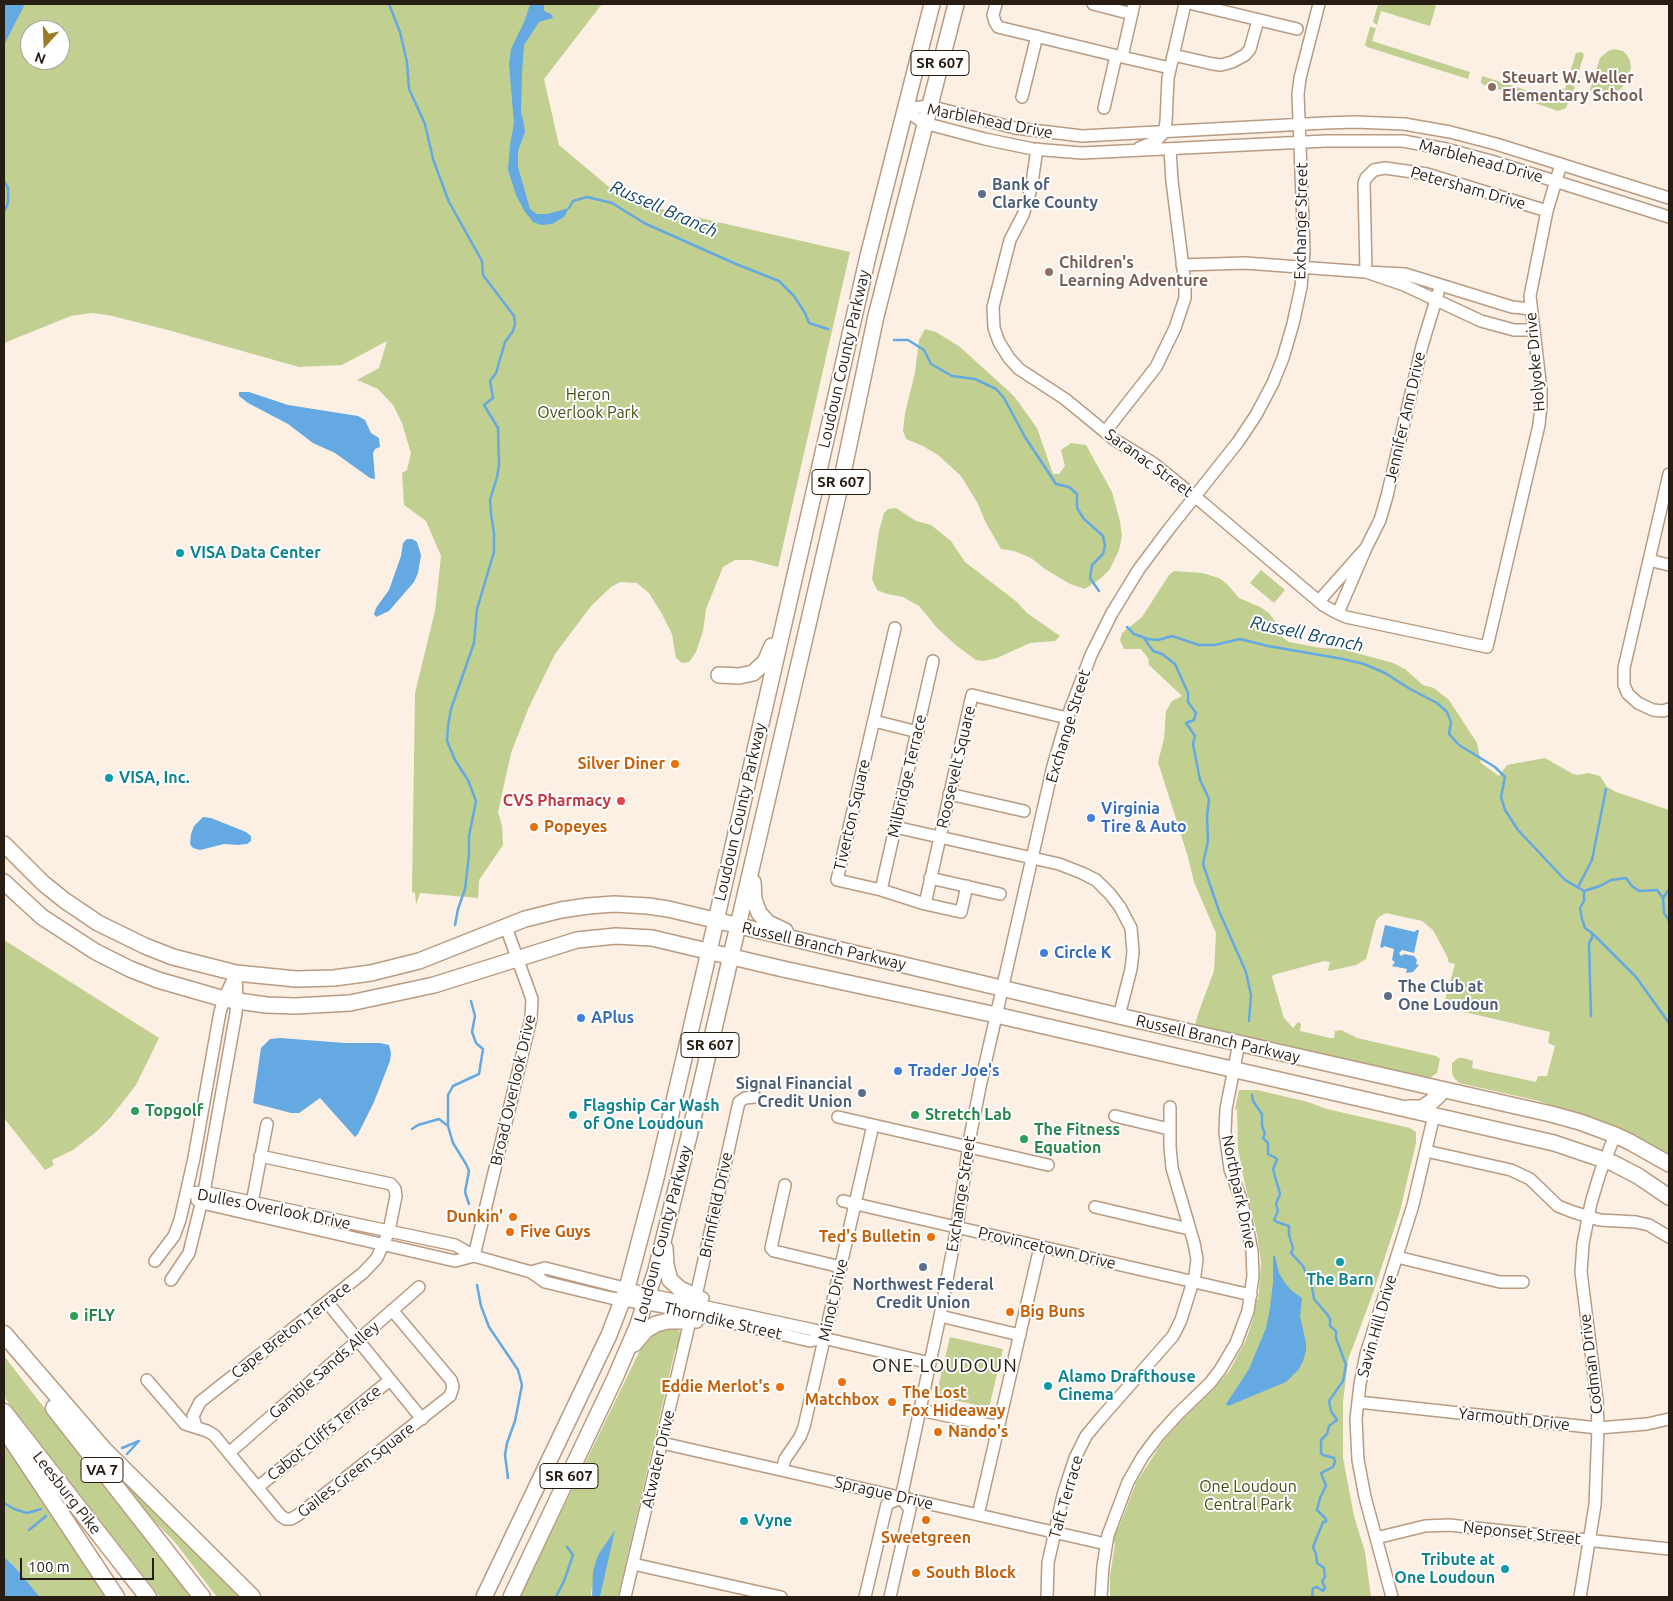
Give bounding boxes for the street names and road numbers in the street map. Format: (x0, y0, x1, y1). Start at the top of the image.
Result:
road number: SR 607 (911, 50, 969, 76)
street label: Marblehead Drive (926, 99, 1054, 143)
street label: Marblehead Drive (1417, 135, 1545, 187)
street label: Exchange Street (1290, 162, 1312, 280)
street label: Petersham Drive (1408, 162, 1528, 214)
street label: Loudoun County Parkway (814, 268, 874, 450)
street label: Holyoke Drive (1521, 311, 1549, 413)
street label: Jennifer Ann Drive (1381, 350, 1429, 484)
street label: Saranac Street (1101, 425, 1197, 501)
road number: SR 607 (812, 470, 870, 494)
street label: Exchange Street (1042, 667, 1094, 785)
street label: Roosevelt Square (933, 704, 979, 830)
street label: Milbridge Terrace (883, 713, 931, 839)
street label: Loudoun County Parkway (710, 721, 770, 903)
street label: Tiverton Square (830, 757, 874, 873)
street label: Russell Branch Parkway (740, 918, 908, 974)
street label: Russell Branch Parkway (1134, 1011, 1302, 1067)
street label: Broad Overlook Drive (486, 1013, 540, 1167)
road number: SR 607 (681, 1032, 739, 1058)
street label: Northpark Drive (1218, 1134, 1260, 1250)
street label: Exchange Street (942, 1135, 980, 1253)
street label: Loudoun County Parkway (630, 1143, 696, 1325)
street label: Brimfield Drive (695, 1150, 737, 1260)
street label: Dulles Overlook Drive (196, 1185, 352, 1233)
street label: Provincetown Drive (976, 1223, 1118, 1273)
street label: Minot Drive (814, 1257, 852, 1343)
street label: Savin Hill Drive (1353, 1272, 1401, 1380)
street label: Cape Breton Terrace (227, 1277, 355, 1383)
street label: Thorndike Street (662, 1298, 784, 1344)
street label: Codman Drive (1575, 1313, 1607, 1415)
street label: Gamble Sands Alley (265, 1317, 383, 1423)
street label: Cabot Cliffs Terrace (263, 1381, 385, 1485)
street label: Yarmouth Drive (1457, 1404, 1571, 1434)
street label: Atwater Drive (637, 1408, 679, 1510)
street label: Gailes Green Square (294, 1418, 418, 1522)
street label: Leesburg Pike (29, 1448, 105, 1538)
street label: Taft Terrace (1045, 1453, 1087, 1541)
road number: VA 7 (81, 1458, 123, 1482)
road number: SR 607 (540, 1464, 598, 1488)
street label: Sprague Drive (833, 1472, 935, 1514)
street label: Neponset Street (1462, 1517, 1582, 1549)

